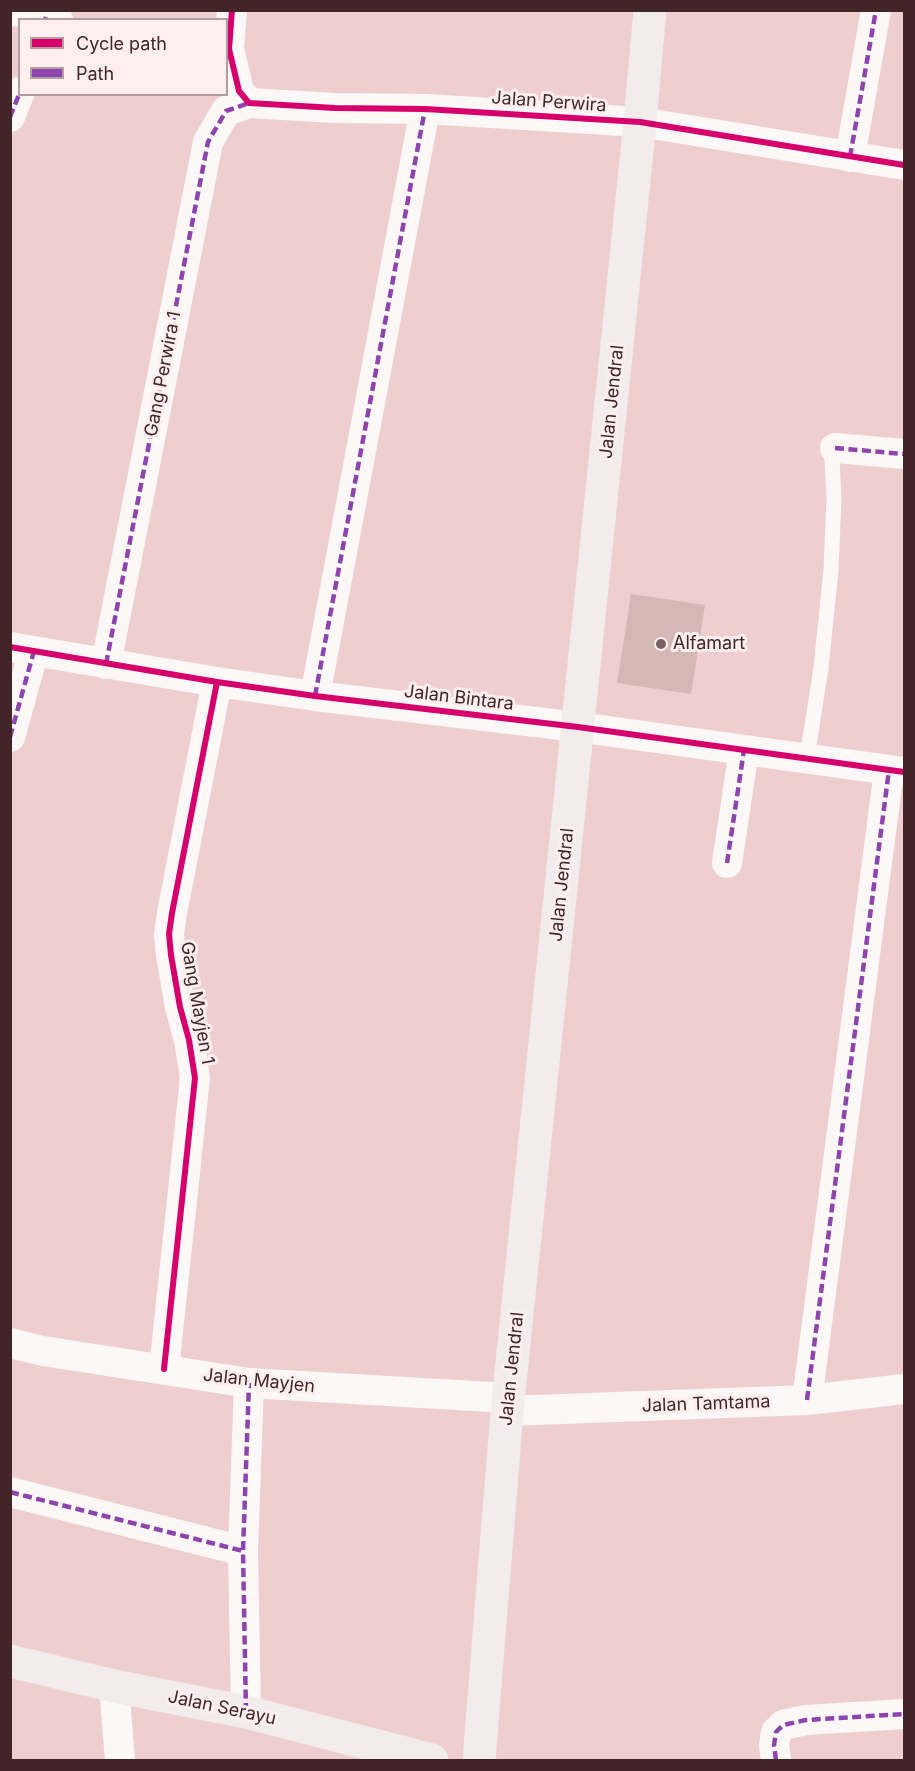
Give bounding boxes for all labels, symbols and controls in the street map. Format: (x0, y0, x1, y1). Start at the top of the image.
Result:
legend (18, 18, 228, 96)
text: Cycle path (76, 33, 167, 54)
text: Path (76, 63, 114, 84)
street label: Jalan Perwira (491, 87, 607, 117)
street label: Gang Perwira 1 (140, 309, 186, 439)
street label: Jalan Jendral (595, 344, 629, 460)
place label: Alfamart (673, 633, 745, 655)
marker: Alfamart (654, 637, 668, 651)
street label: Jalan Bintara (403, 681, 515, 715)
street label: Jalan Jendral (545, 827, 579, 943)
street label: Gang Mayjen 1 (176, 940, 218, 1066)
street label: Jalan Jendral (495, 1311, 529, 1427)
street label: Jalan Mayjen (202, 1364, 316, 1398)
street label: Jalan Tamtama (641, 1391, 771, 1417)
street label: Jalan Serayu (166, 1686, 278, 1730)

